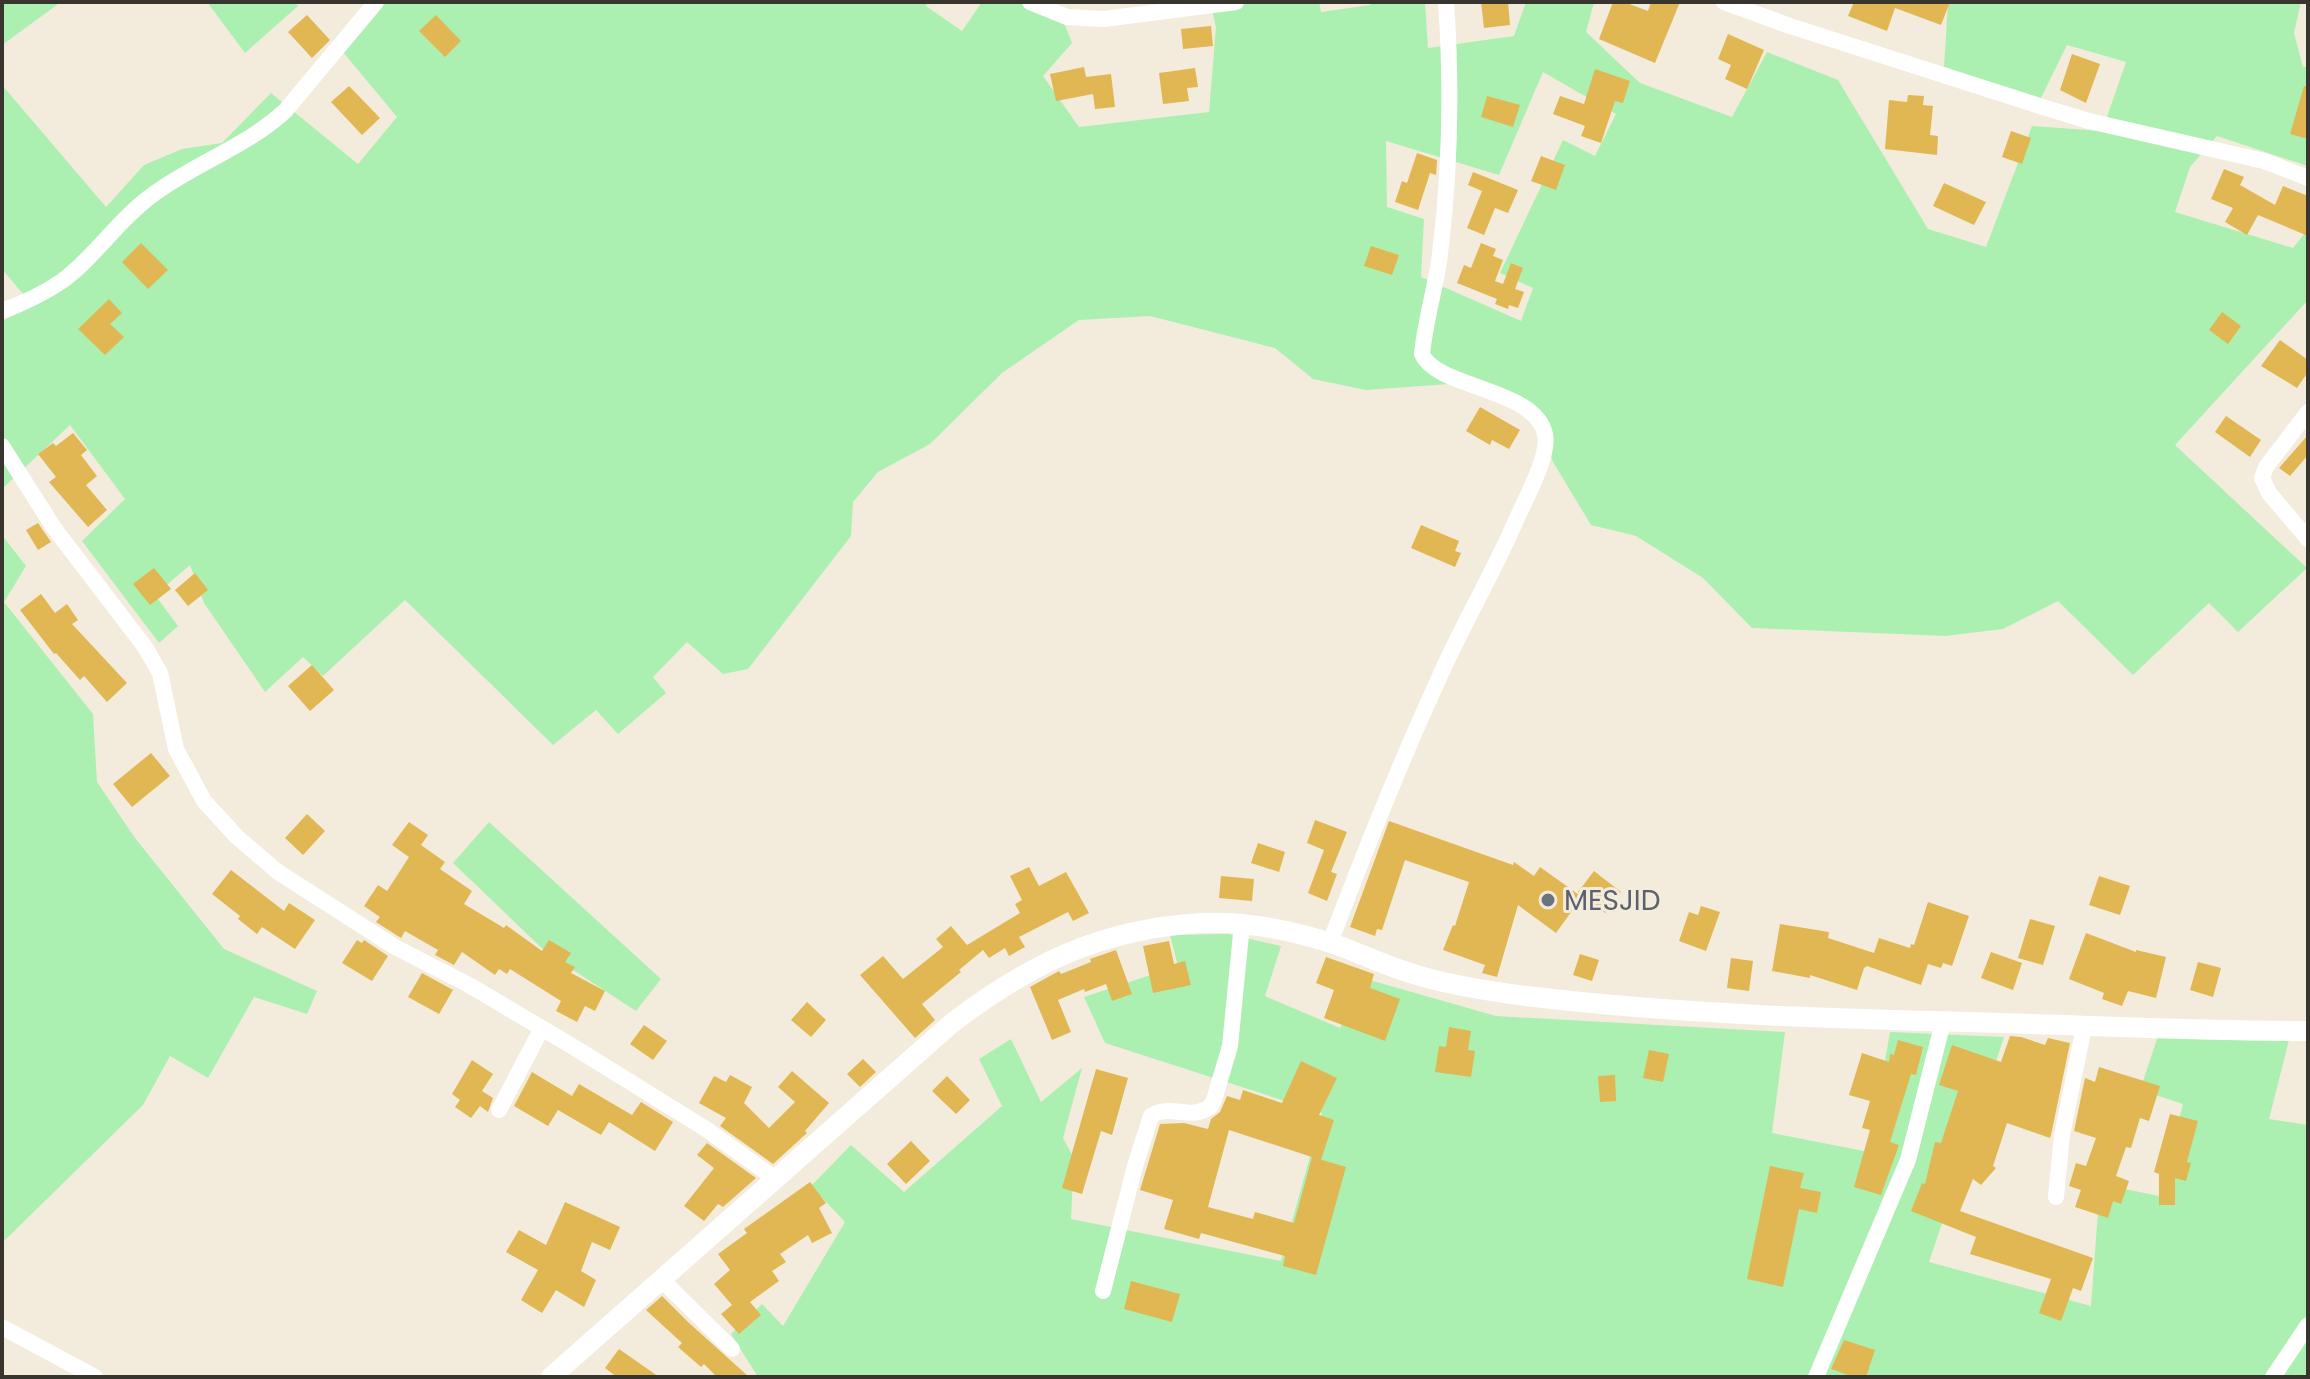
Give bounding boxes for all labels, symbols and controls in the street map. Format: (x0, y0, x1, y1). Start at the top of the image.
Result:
place label: MESJID (1564, 881, 1660, 920)
marker: MESJID (1539, 891, 1557, 909)

